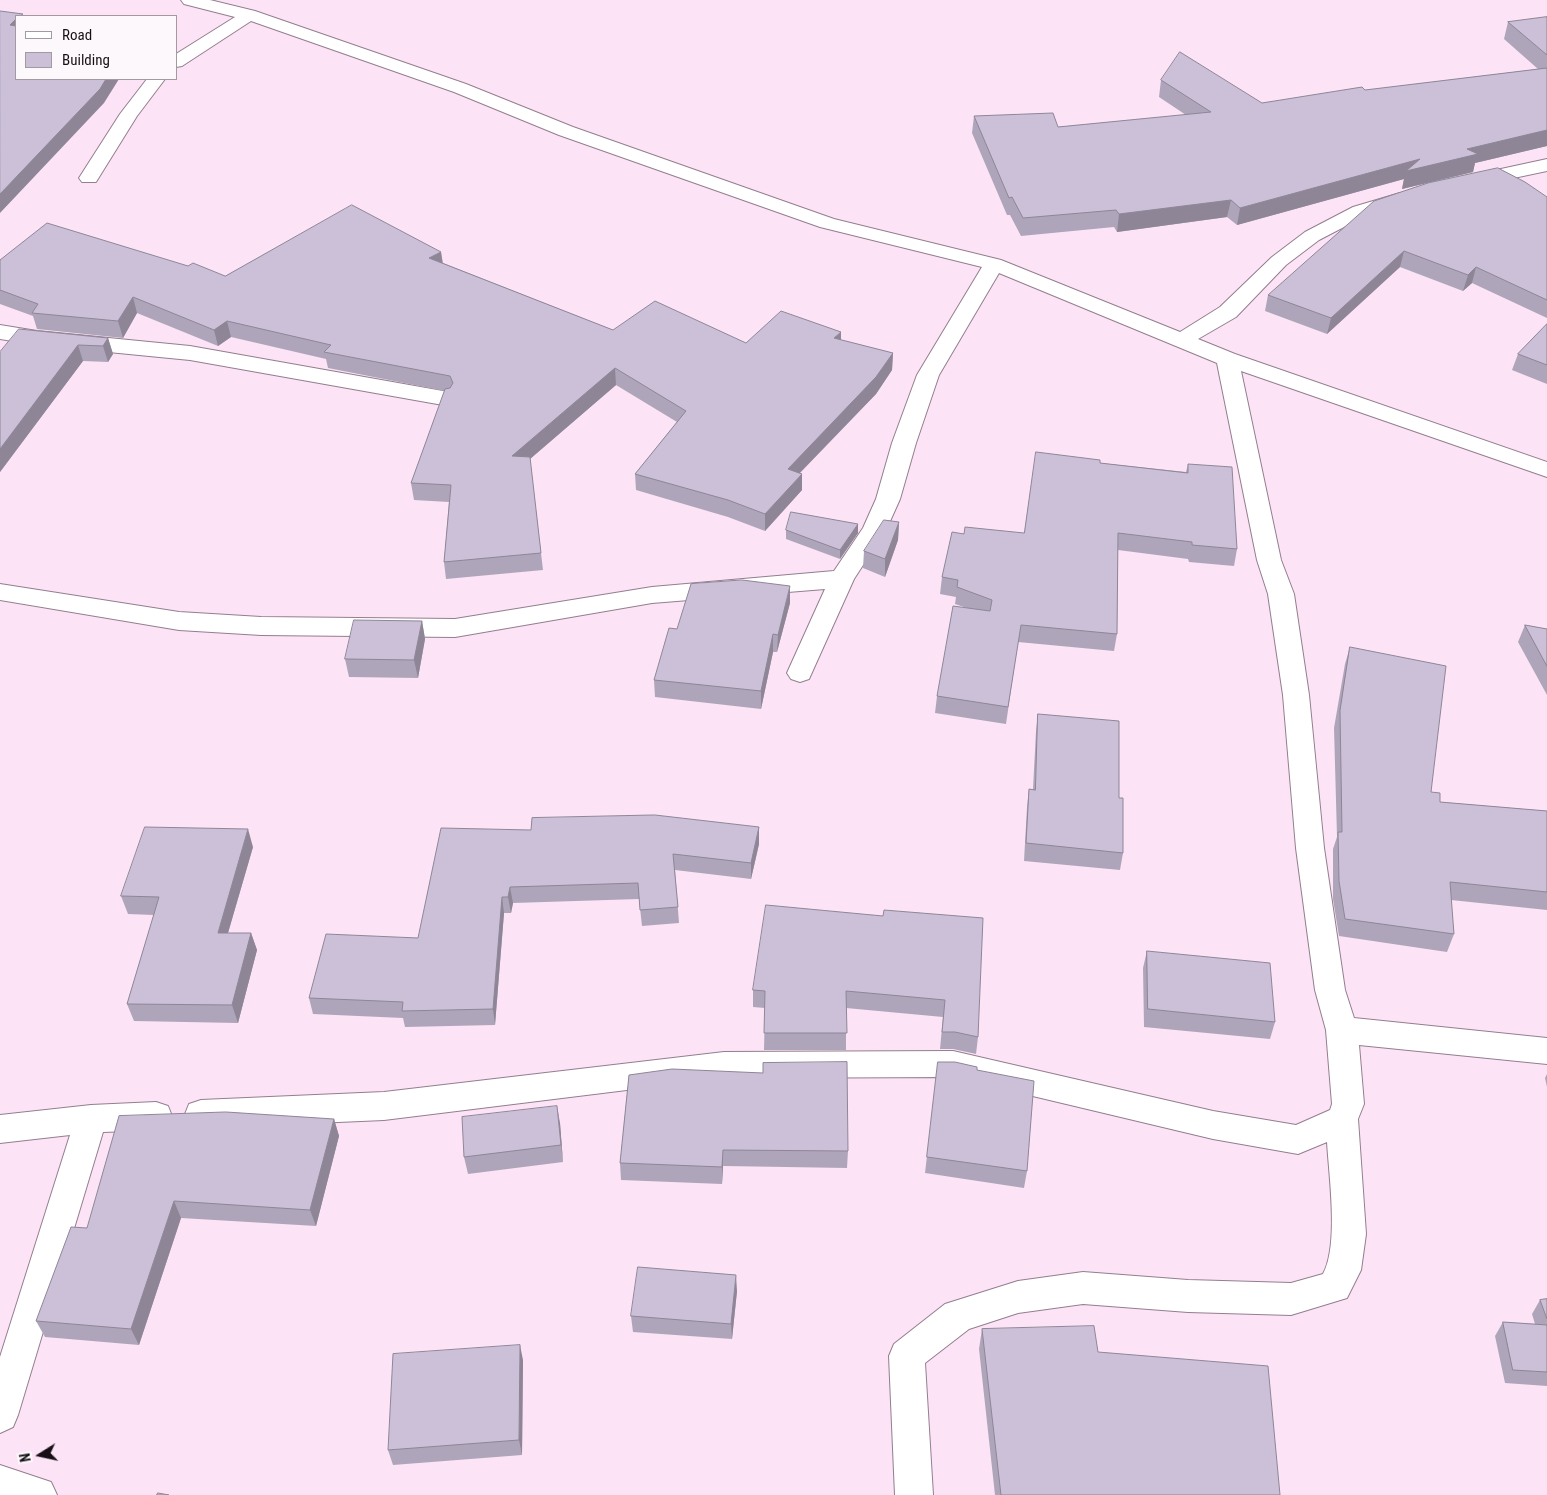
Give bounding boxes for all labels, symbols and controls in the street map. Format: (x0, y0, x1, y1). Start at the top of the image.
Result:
legend (15, 15, 178, 80)
text: Road (62, 26, 92, 44)
text: Building (62, 51, 110, 69)
north arrow (15, 1430, 65, 1480)
text: N (17, 1452, 34, 1463)

